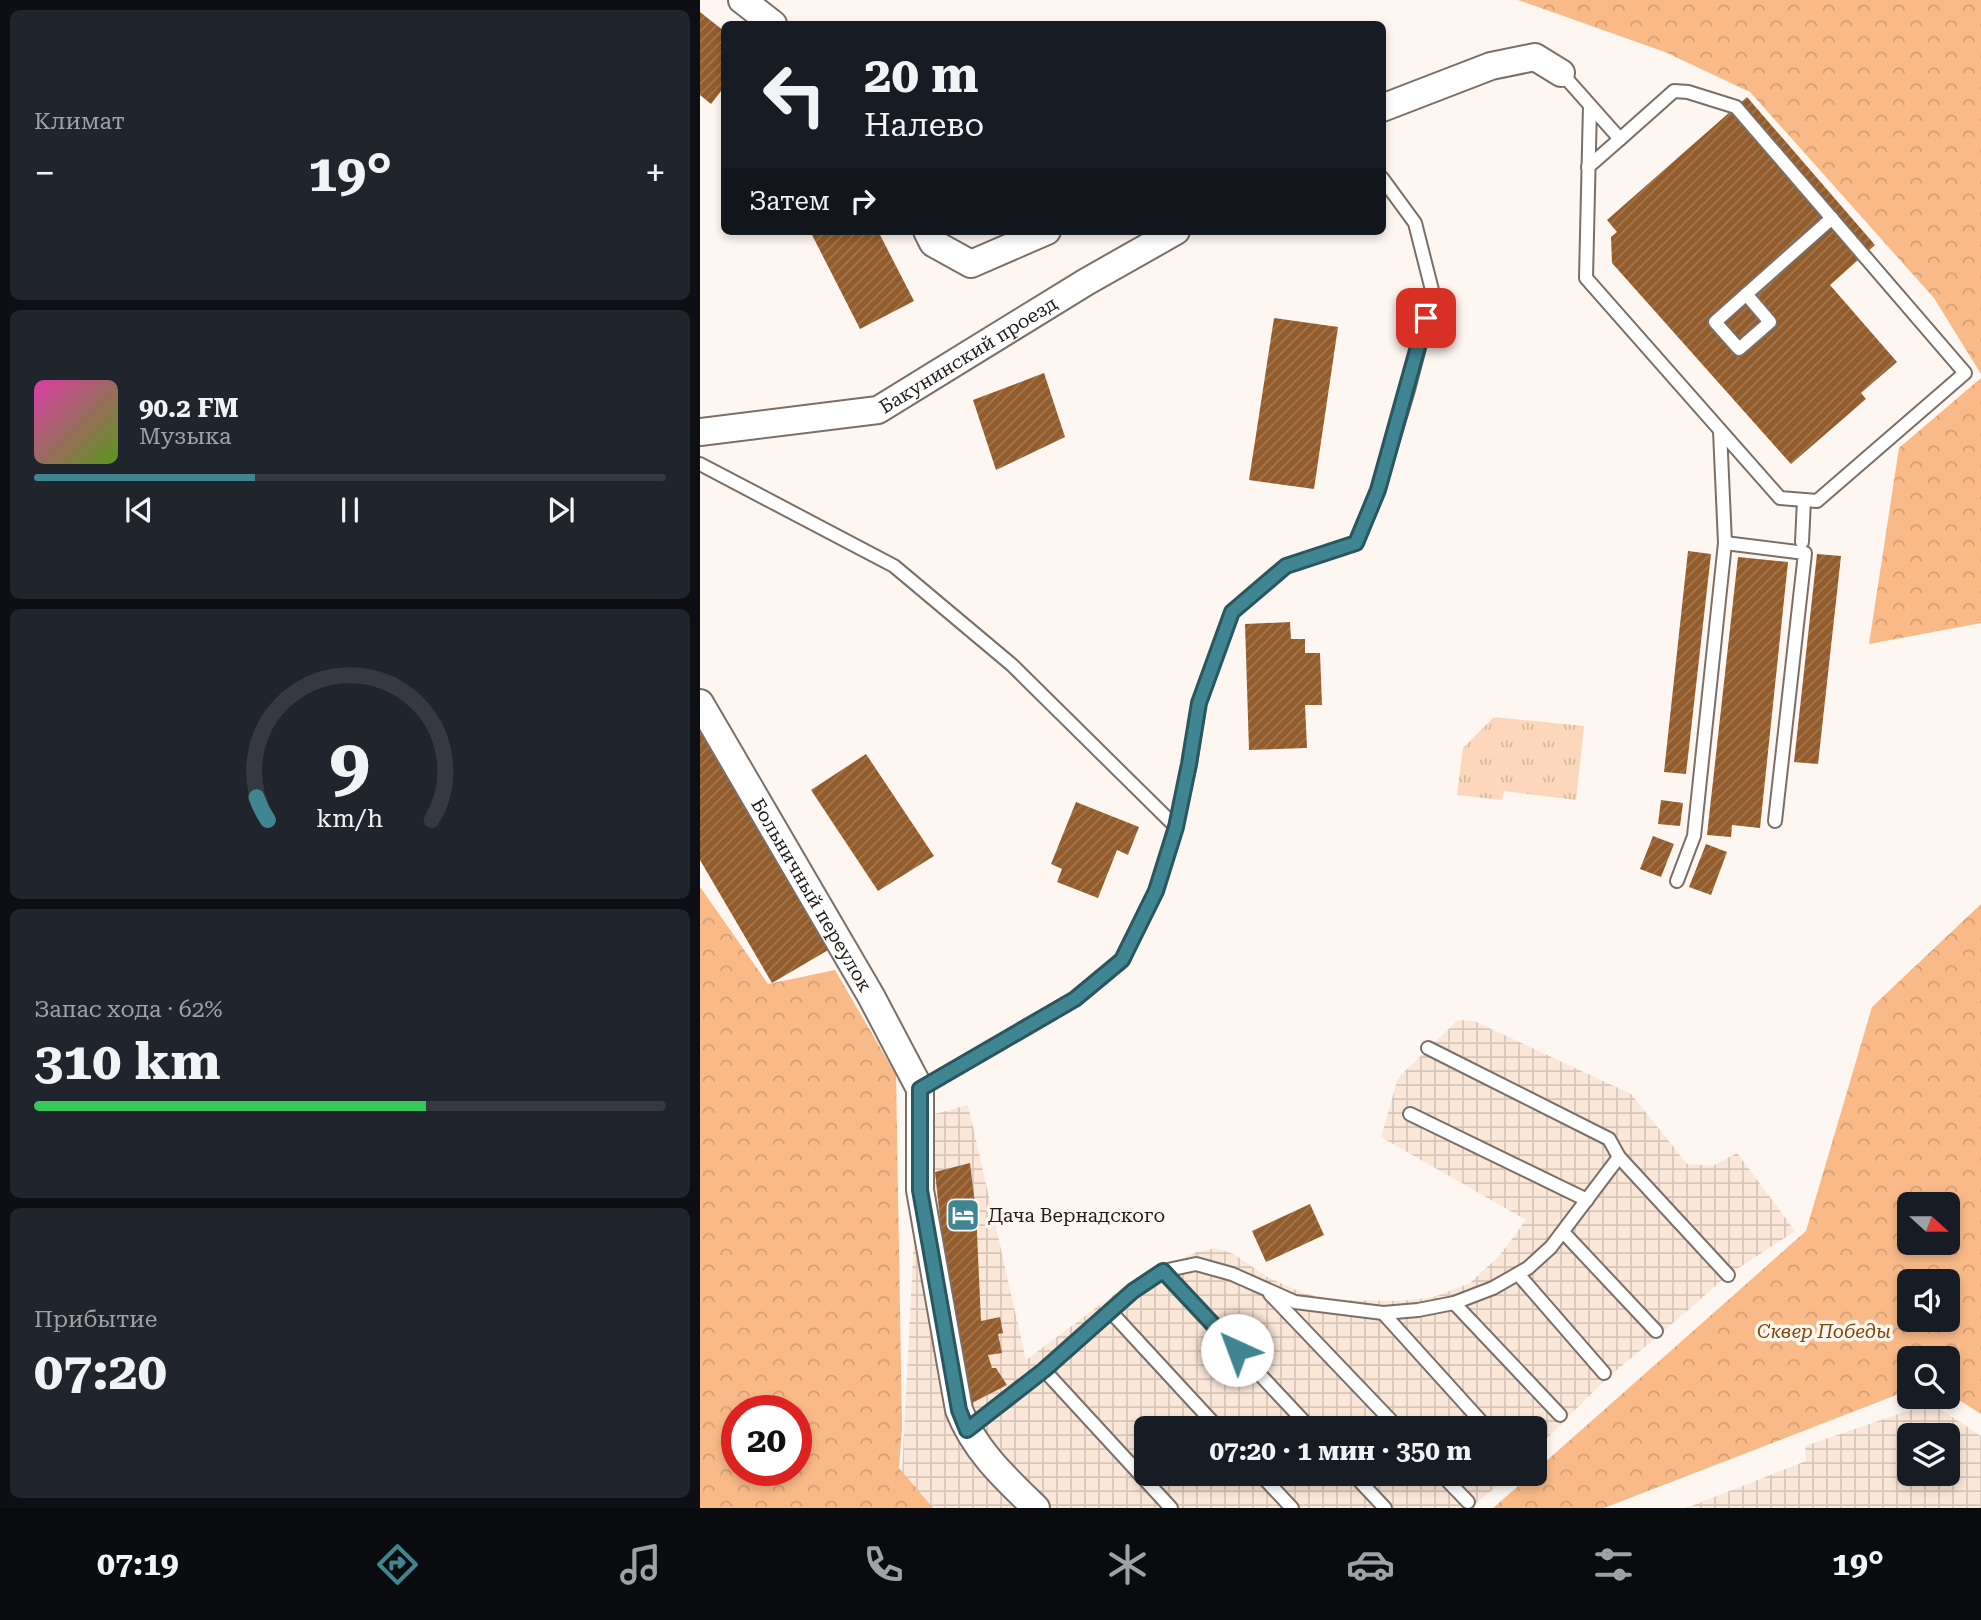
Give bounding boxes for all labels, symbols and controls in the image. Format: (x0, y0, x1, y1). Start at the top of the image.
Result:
text: 20 m (864, 47, 979, 104)
icon: left (749, 49, 840, 140)
text: Налево (864, 106, 984, 144)
text: Климат (34, 108, 125, 135)
text: 19° (308, 143, 392, 204)
text: − (34, 151, 55, 195)
text: + (645, 151, 666, 195)
icon: right (844, 182, 882, 220)
text: Затем (749, 186, 830, 216)
pin (1396, 288, 1456, 348)
street label: Бакунинский проезд (875, 292, 1061, 418)
icon: arrive (1407, 299, 1445, 337)
text: 90.2 FM (139, 393, 239, 423)
text: Музыка (139, 423, 231, 450)
icon: previous (120, 491, 158, 529)
icon: pause (331, 491, 369, 529)
icon: next (542, 491, 580, 529)
text: 9 (330, 723, 370, 808)
street label: Больничный переулок (746, 794, 877, 996)
text: km/h (317, 804, 383, 833)
text: Запас хода · 62% (34, 996, 223, 1023)
text: 310 km (34, 1031, 221, 1092)
north arrow (1897, 1192, 1960, 1255)
map controls (1897, 1192, 1960, 1486)
hotel icon: Дача Вернадского (944, 1196, 982, 1234)
place label: Дача Вернадского (988, 1204, 1165, 1227)
button: sound (1897, 1269, 1960, 1332)
text: Прибытие (34, 1306, 157, 1333)
position arrow (1200, 1313, 1274, 1387)
park label: Сквер Победы (1757, 1320, 1891, 1343)
text: 07:20 (34, 1341, 167, 1402)
button: search (1897, 1346, 1960, 1409)
speed limit sign: 20 (721, 1395, 812, 1486)
button: layers (1897, 1423, 1960, 1486)
text: 07:20 · 1 мин · 350 m (1210, 1436, 1471, 1466)
icon: directions (373, 1540, 422, 1589)
icon: music (616, 1540, 665, 1589)
icon: phone (859, 1540, 908, 1589)
icon: climate (1103, 1540, 1152, 1589)
icon: car (1346, 1540, 1395, 1589)
icon: filters (1589, 1540, 1638, 1589)
text: 07:19 (97, 1545, 179, 1583)
text: 19° (1832, 1545, 1884, 1583)

